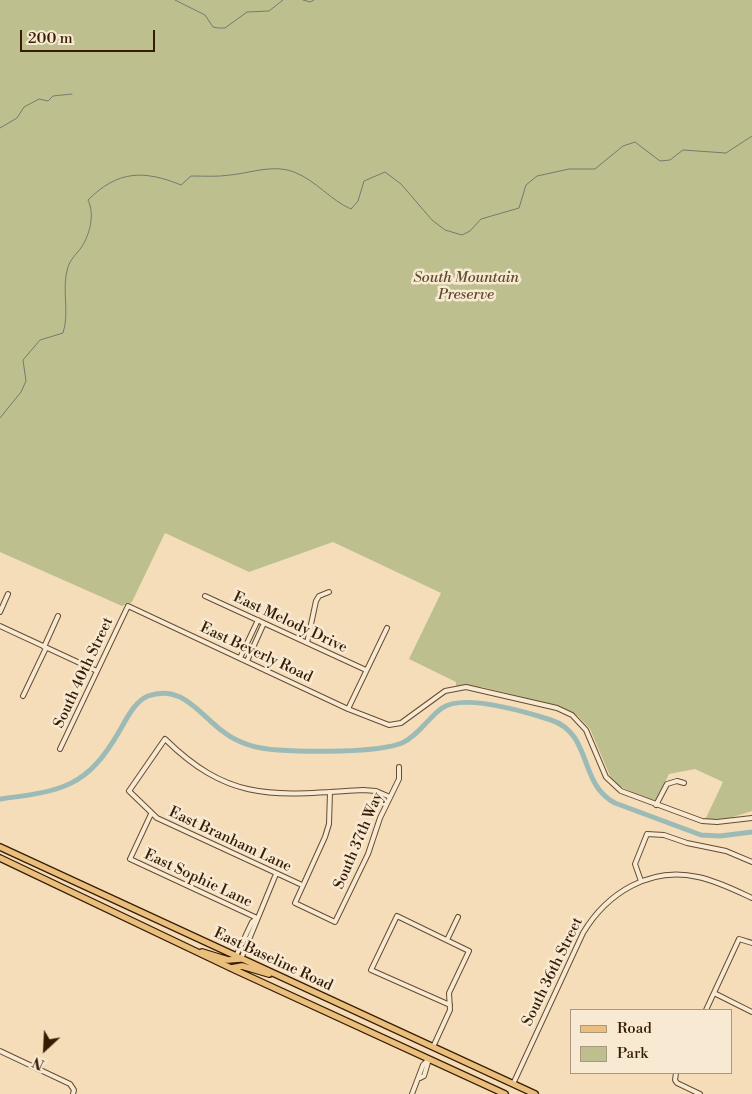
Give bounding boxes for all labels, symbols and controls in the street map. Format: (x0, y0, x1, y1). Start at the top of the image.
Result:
scale bar (22, 20, 158, 52)
text: 200 m (28, 29, 73, 48)
park label: South Mountain Preserve (413, 269, 519, 304)
street label: East Melody Drive (230, 589, 350, 657)
street label: South 40th Street (50, 615, 118, 731)
street label: East Beverly Road (197, 619, 315, 687)
street label: South 37th Way (330, 790, 388, 892)
street label: East Branham Lane (166, 804, 294, 876)
street label: East Sophie Lane (141, 846, 255, 912)
street label: South 36th Street (519, 915, 587, 1029)
street label: East Baseline Road (211, 925, 335, 995)
legend (570, 1009, 732, 1074)
text: Road (617, 1019, 652, 1038)
north arrow (20, 1024, 70, 1074)
text: Park (617, 1044, 648, 1063)
text: N (30, 1052, 47, 1073)

